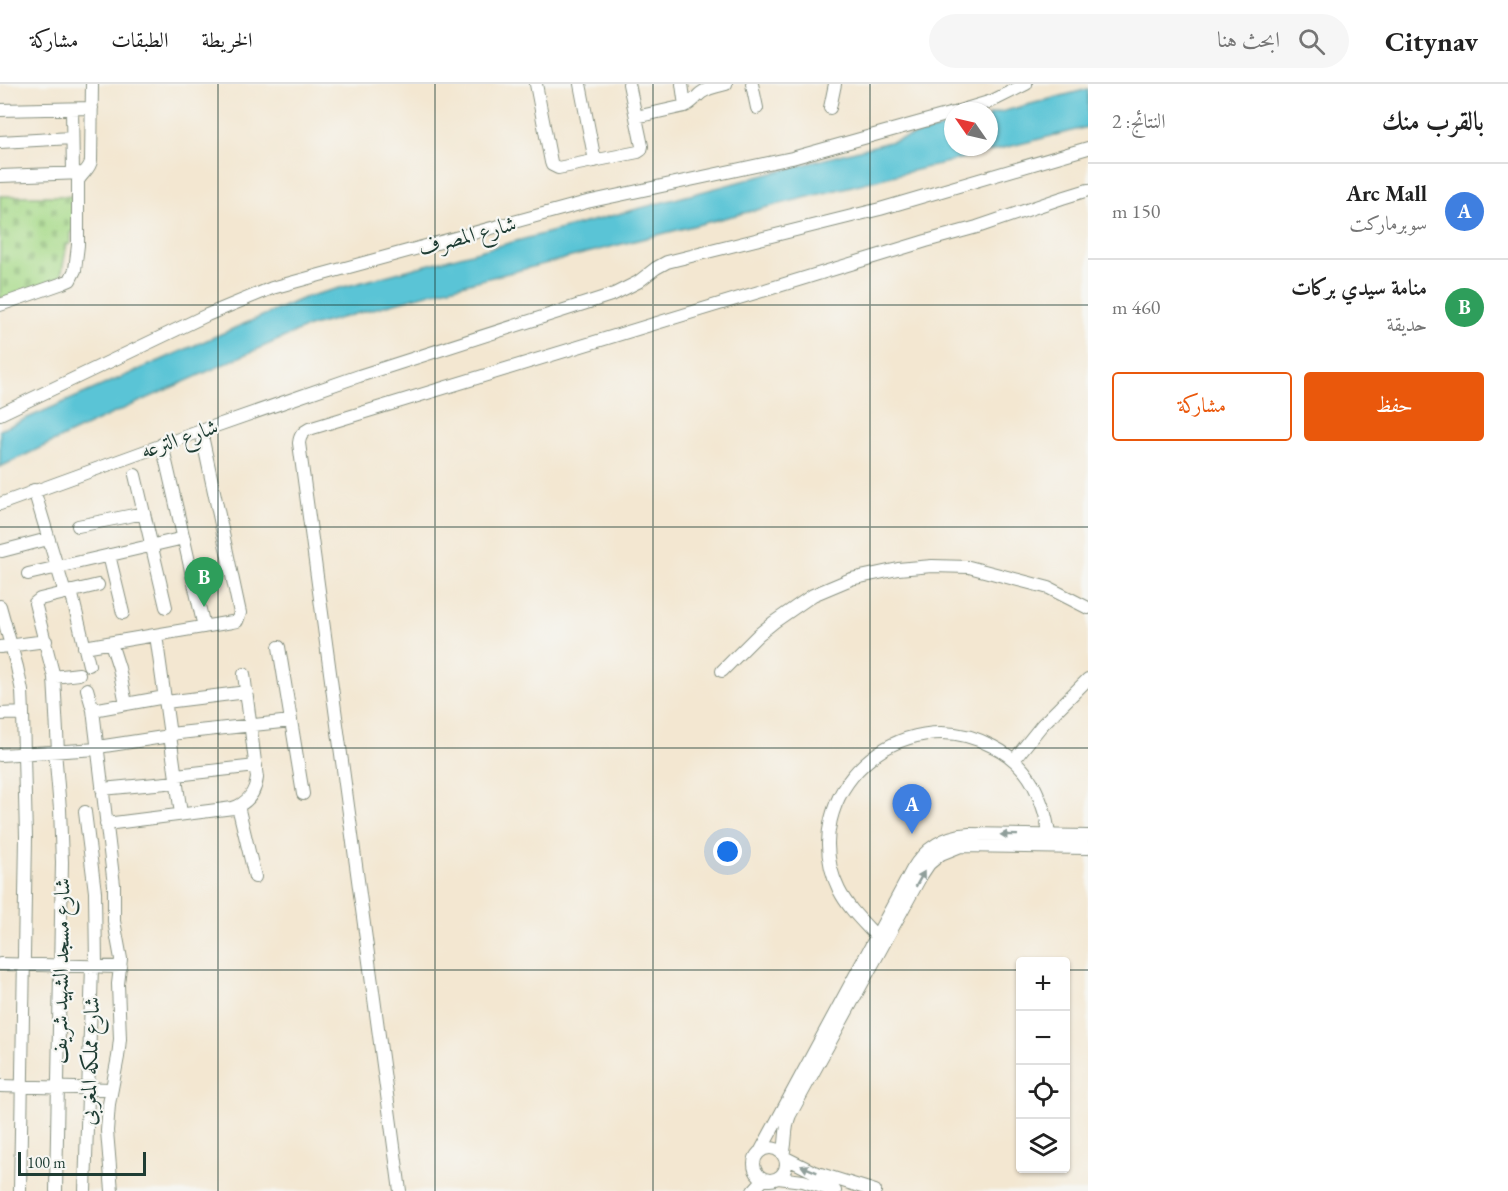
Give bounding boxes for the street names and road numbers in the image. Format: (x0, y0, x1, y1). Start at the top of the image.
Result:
street label: شارع المصرف (415, 209, 520, 266)
street label: شارع الترعه (137, 412, 223, 469)
street label: شارع مسجد الشهيد شريف (44, 878, 81, 1064)
street label: شارع مملكه المغربى (73, 996, 110, 1126)

